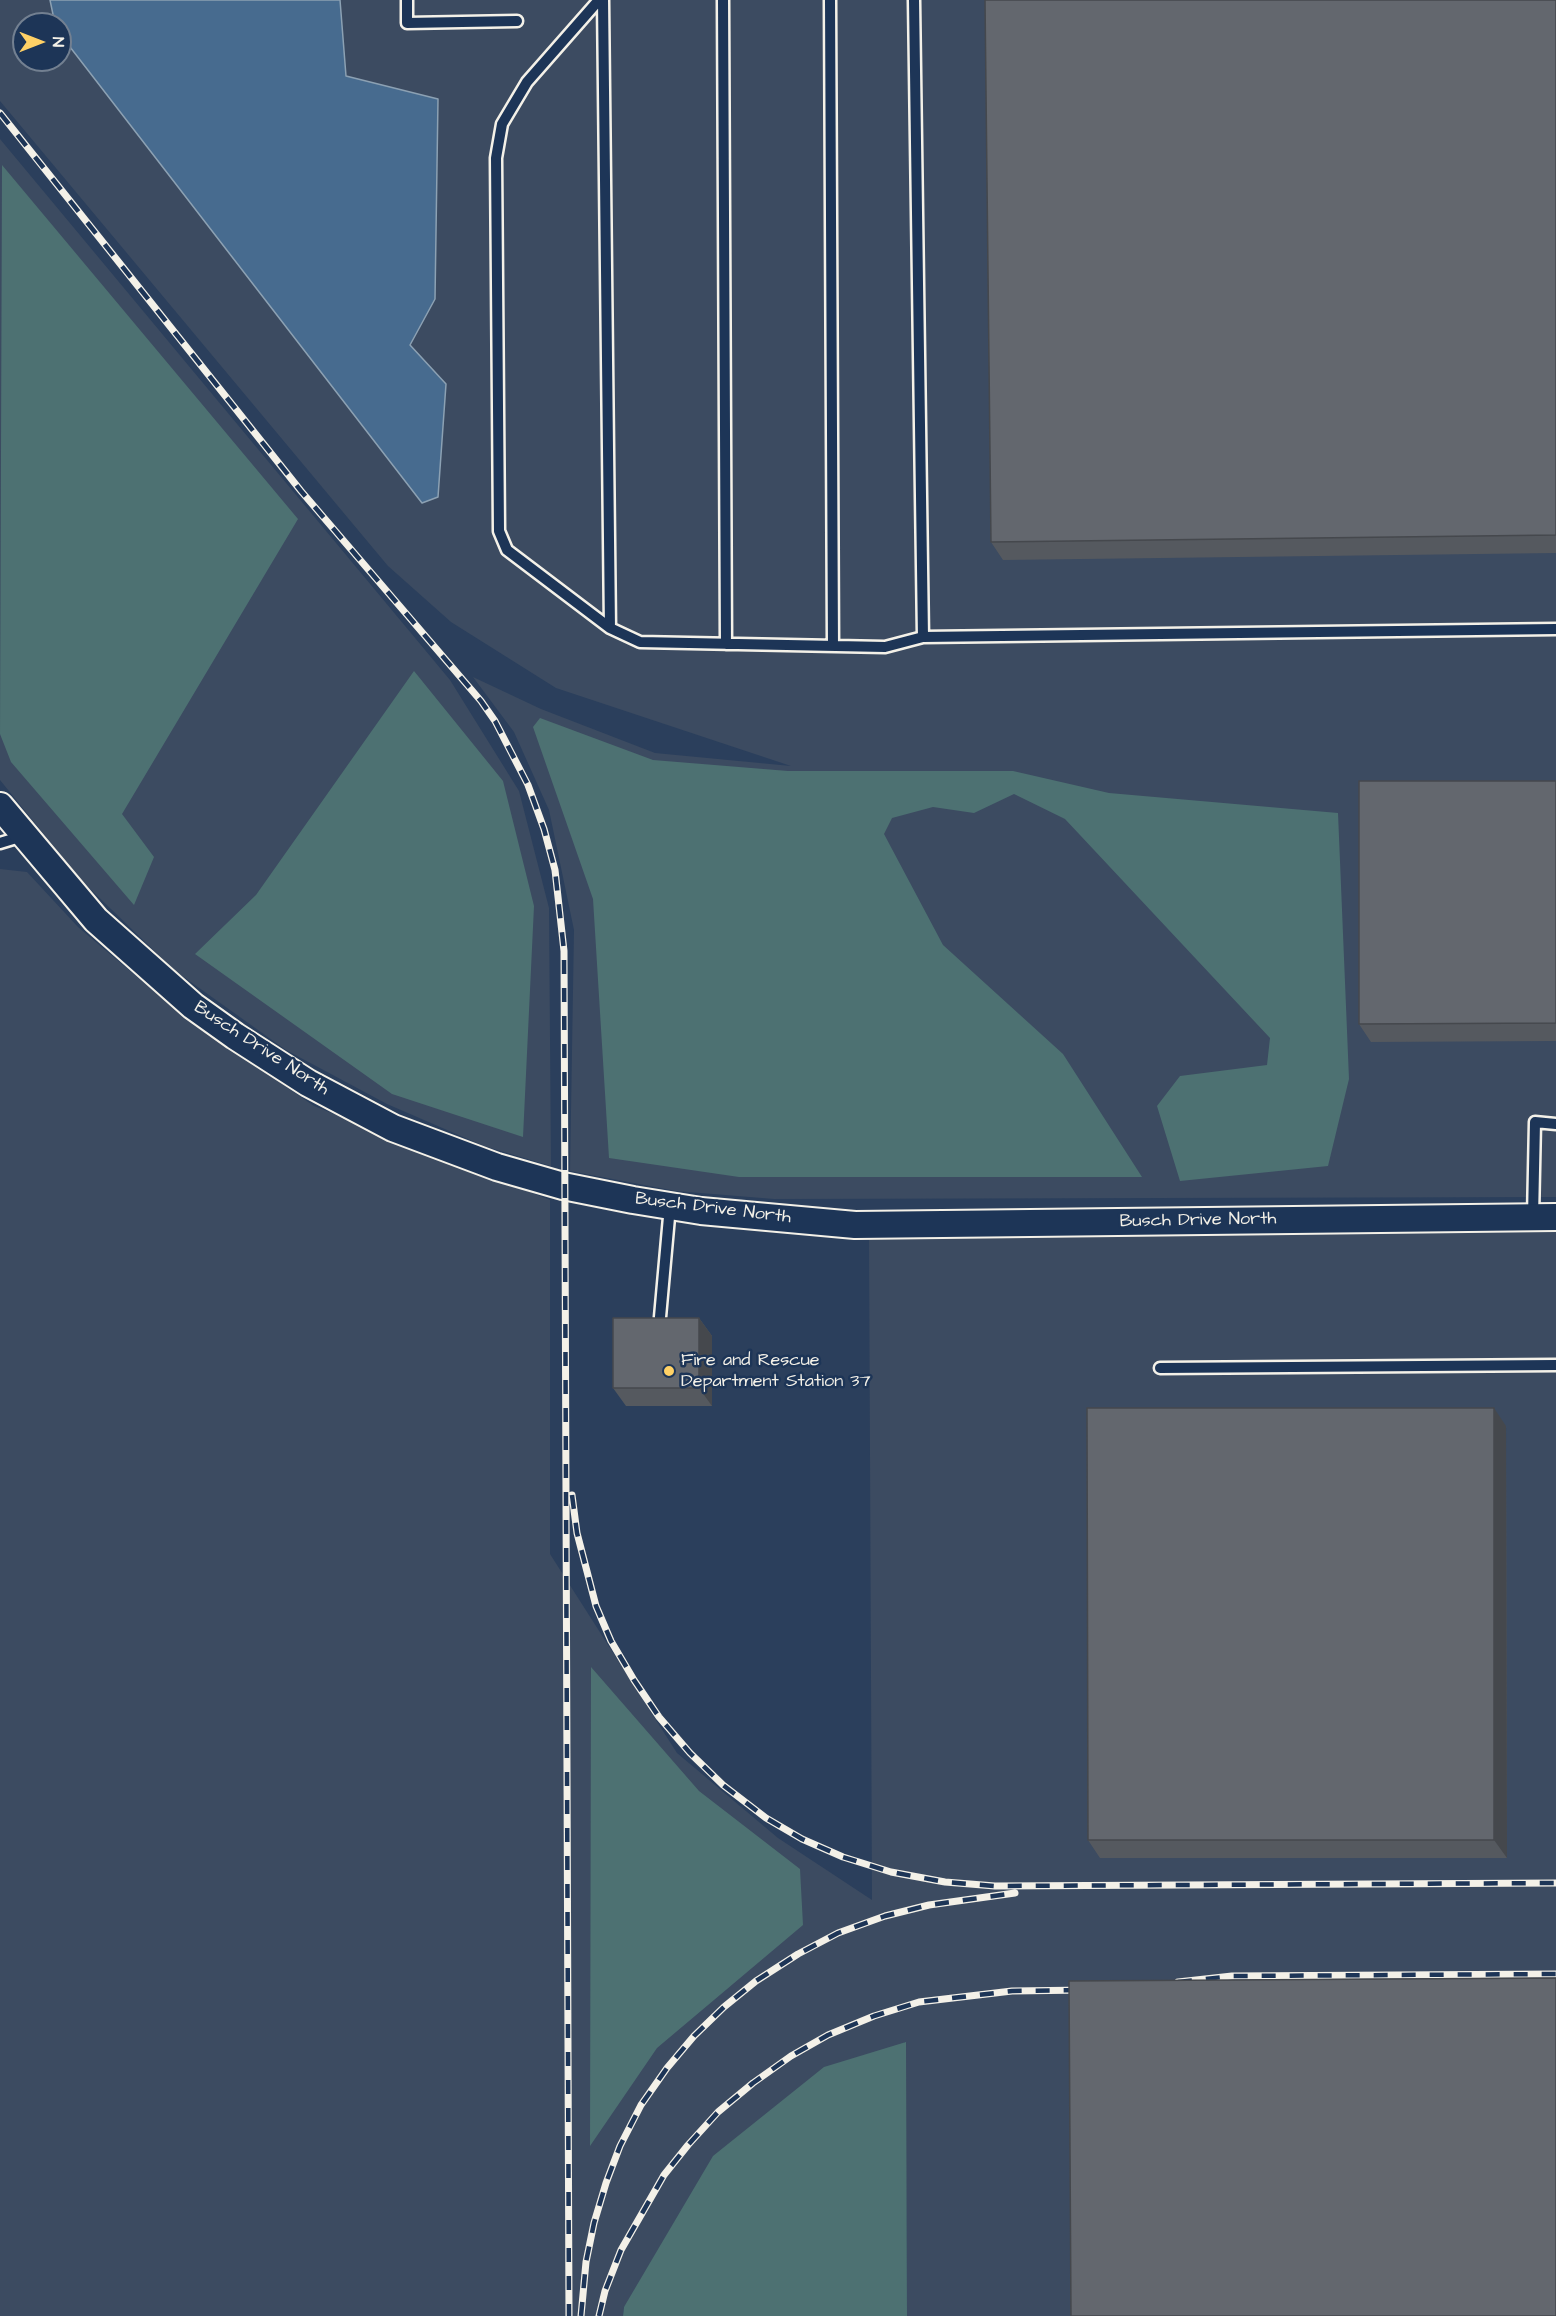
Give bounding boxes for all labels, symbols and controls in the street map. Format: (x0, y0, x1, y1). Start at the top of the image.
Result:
north arrow (12, 12, 72, 72)
text: N (47, 37, 69, 47)
street label: Busch Drive North (189, 997, 333, 1101)
street label: Busch Drive North (634, 1189, 792, 1229)
street label: Busch Drive North (1120, 1209, 1276, 1233)
place label: Fire and Rescue Department Station 37 (681, 1350, 871, 1392)
marker: Fire and Rescue Department Station 37 (662, 1364, 676, 1378)

